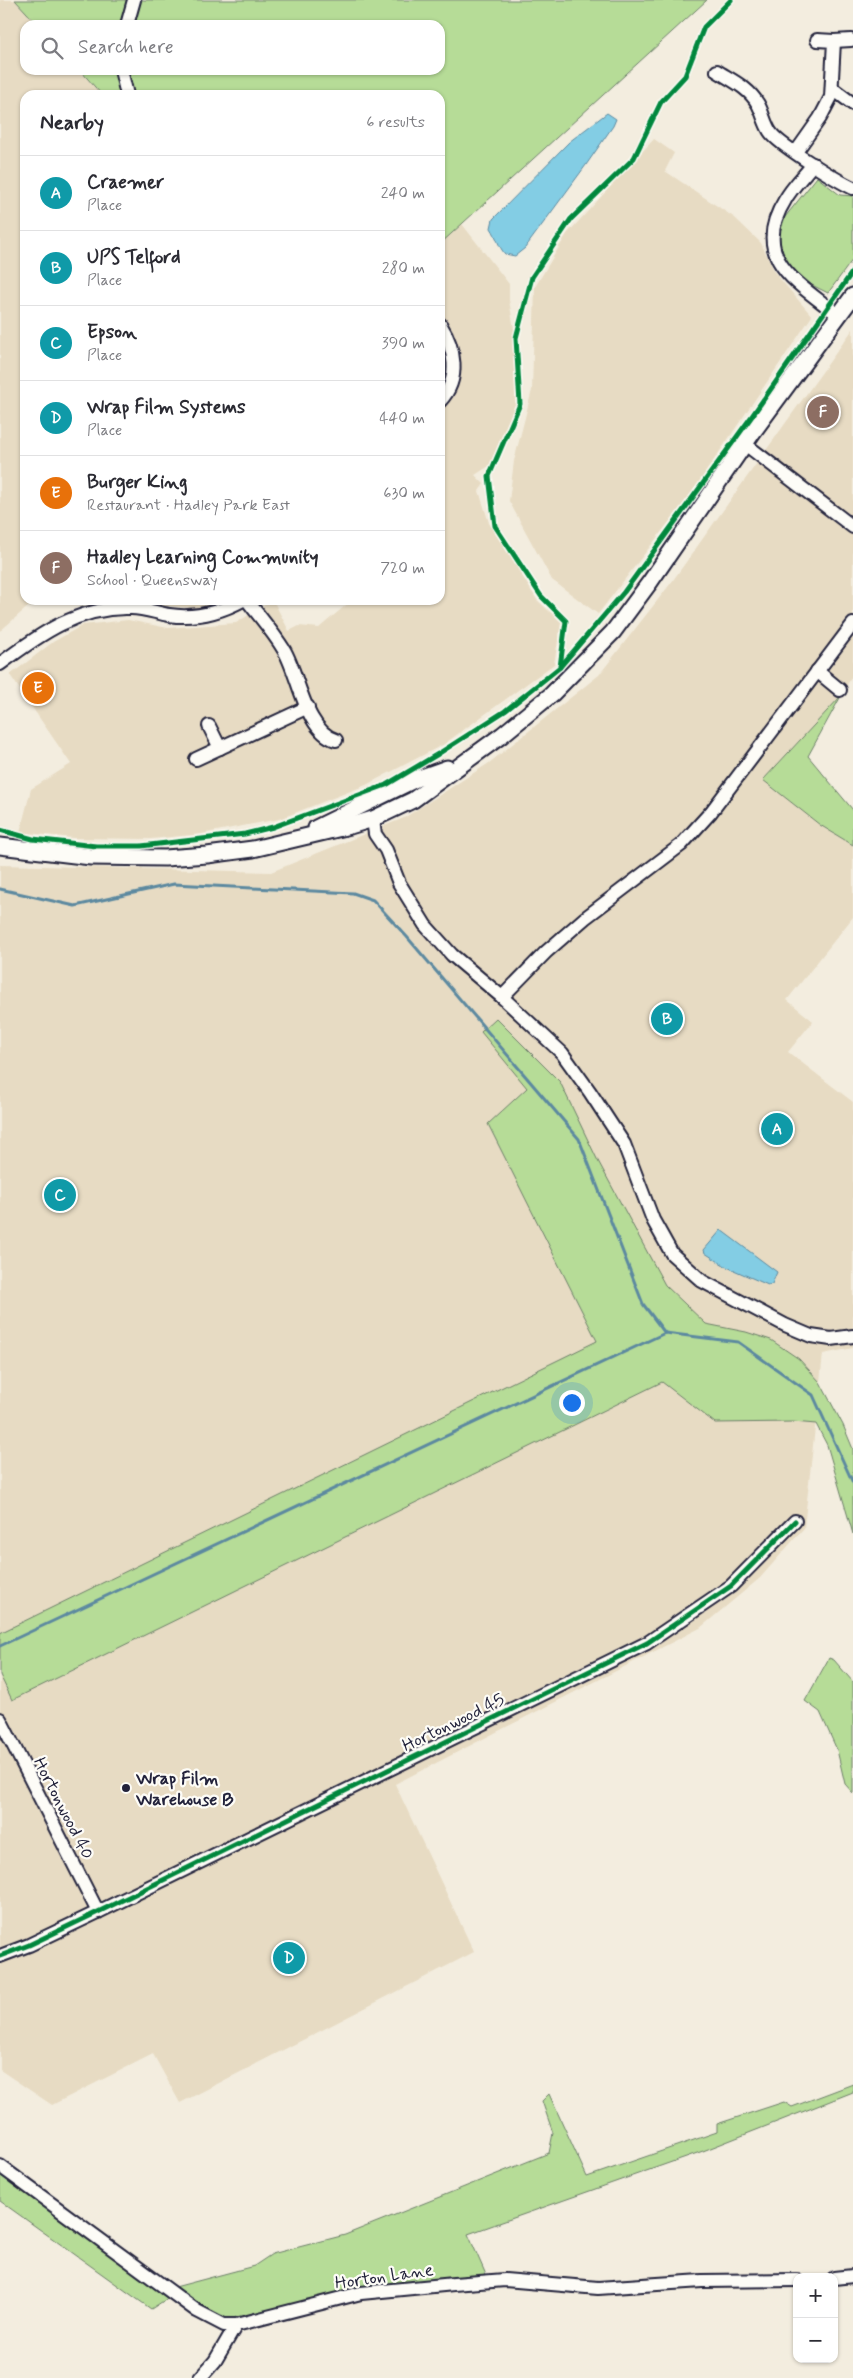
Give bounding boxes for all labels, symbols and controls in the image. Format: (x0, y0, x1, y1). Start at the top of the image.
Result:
search box (20, 20, 445, 75)
icon: search (38, 34, 66, 62)
text: Search here (78, 35, 174, 60)
text: Nearby (40, 109, 104, 137)
text: 6 results (366, 112, 425, 133)
text: Craemer (87, 170, 164, 195)
text: A (51, 183, 61, 204)
text: 240 m (381, 183, 425, 204)
text: Place (87, 195, 122, 216)
text: UPS Telford (87, 245, 181, 270)
text: B (51, 258, 61, 279)
text: 280 m (382, 258, 425, 279)
text: Place (87, 270, 122, 291)
text: Epson (87, 320, 137, 345)
text: C (50, 333, 62, 354)
text: 390 m (382, 333, 425, 354)
text: Place (87, 345, 122, 366)
pin: F (807, 393, 839, 431)
text: Wrap Film Systems (87, 395, 246, 420)
text: D (50, 408, 62, 429)
text: 440 m (379, 408, 425, 429)
text: Place (87, 420, 122, 441)
text: Burger King (87, 470, 188, 495)
text: E (51, 483, 61, 504)
text: 630 m (383, 483, 425, 504)
text: Restaurant · Hadley Park East (87, 495, 290, 516)
text: Hadley Learning Community (87, 545, 319, 570)
text: F (52, 558, 60, 579)
text: 720 m (380, 558, 425, 579)
text: School · Queensway (87, 570, 218, 591)
pin: E (22, 669, 54, 707)
pin: B (651, 1000, 683, 1038)
pin: A (761, 1110, 793, 1148)
pin: C (44, 1176, 76, 1214)
your location (559, 1390, 585, 1416)
street label: Hortonwood 45 (398, 1688, 509, 1758)
street label: Hortonwood 40 (27, 1753, 99, 1864)
place label: Wrap Film Warehouse B (135, 1767, 234, 1812)
marker: Wrap Film Warehouse B (120, 1782, 132, 1794)
pin: D (273, 1939, 305, 1977)
street label: Horton Lane (333, 2258, 435, 2296)
map controls (793, 2273, 838, 2363)
button: + (793, 2273, 838, 2318)
button: − (793, 2318, 838, 2363)

